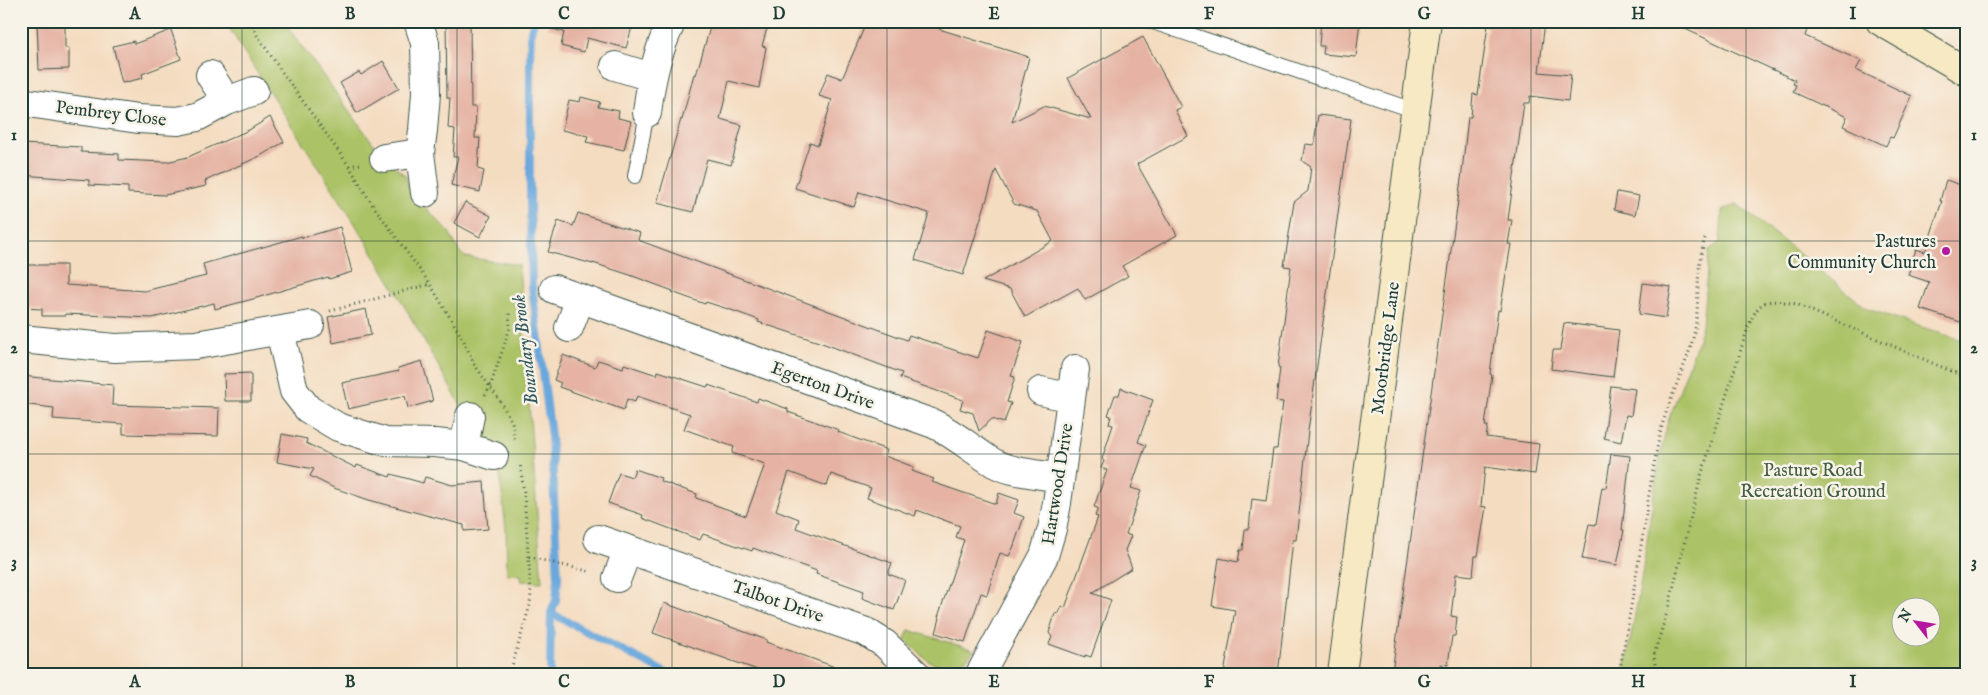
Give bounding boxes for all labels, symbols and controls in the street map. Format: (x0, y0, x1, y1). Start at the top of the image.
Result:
text: A (129, 5, 142, 25)
text: B (345, 5, 356, 25)
text: C (558, 5, 570, 25)
text: D (773, 5, 786, 25)
text: E (988, 5, 1000, 25)
text: F (1204, 5, 1215, 25)
text: G (1418, 5, 1431, 25)
text: H (1631, 5, 1645, 25)
text: I (1850, 5, 1857, 25)
street label: Pembrey Close (54, 96, 168, 133)
text: 1 (11, 126, 17, 146)
text: 1 (1971, 126, 1977, 146)
place label: Pastures Community Church (1788, 231, 1936, 275)
marker: Pastures Community Church (1940, 245, 1952, 257)
street label: Moorbridge Lane (1367, 280, 1406, 416)
water label: Boundary Brook (507, 293, 545, 406)
text: 2 (10, 339, 18, 359)
text: 2 (1970, 339, 1978, 359)
street label: Egerton Drive (768, 357, 877, 416)
street label: Hartwood Drive (1038, 422, 1079, 547)
park label: Pasture Road Recreation Ground (1740, 460, 1886, 504)
text: 3 (11, 553, 17, 573)
text: 3 (1971, 553, 1977, 573)
street label: Talbot Drive (728, 576, 827, 629)
north arrow (1890, 598, 1940, 648)
text: N (1894, 606, 1917, 627)
text: A (129, 673, 142, 693)
text: B (345, 673, 356, 693)
text: C (558, 673, 570, 693)
text: D (773, 673, 786, 693)
text: E (988, 673, 1000, 693)
text: F (1204, 673, 1215, 693)
text: G (1418, 673, 1431, 693)
text: H (1631, 673, 1645, 693)
text: I (1850, 673, 1857, 693)

